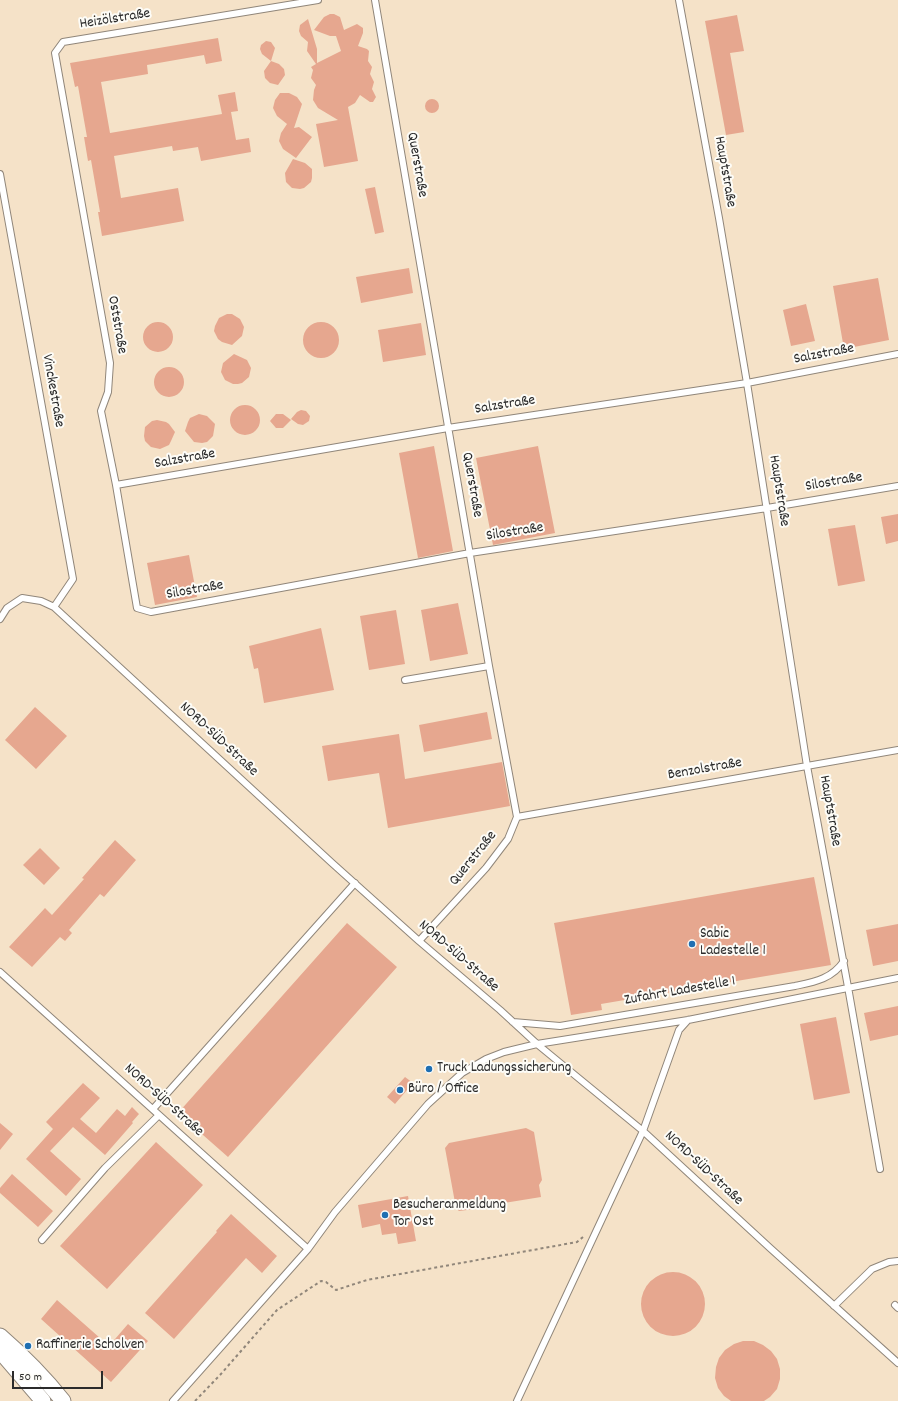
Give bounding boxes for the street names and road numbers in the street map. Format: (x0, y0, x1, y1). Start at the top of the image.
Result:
street label: Heizölstraße (78, 6, 152, 34)
street label: Querstraße (401, 131, 431, 199)
street label: Hauptstraße (709, 135, 739, 209)
street label: Oststraße (102, 295, 130, 355)
street label: Salzstraße (792, 340, 856, 370)
street label: Vinckestraße (37, 353, 67, 429)
street label: Salzstraße (473, 392, 537, 420)
street label: Salzstraße (153, 446, 217, 474)
street label: Querstraße (456, 451, 486, 519)
street label: Hauptstraße (763, 454, 793, 528)
street label: Silostraße (804, 469, 864, 497)
street label: Silostraße (485, 520, 545, 546)
street label: Silostraße (165, 577, 225, 605)
street label: NORD-SÜD-Straße (175, 699, 261, 781)
street label: Benzolstraße (667, 755, 743, 785)
street label: Hauptstraße (814, 774, 844, 848)
street label: Querstraße (446, 828, 502, 890)
street label: NORD-SÜD-Straße (414, 917, 502, 997)
street label: Zufahrt Ladestelle 1 (623, 973, 737, 1011)
street label: NORD-SÜD-Straße (119, 1061, 207, 1141)
street label: NORD-SÜD-Straße (660, 1128, 746, 1210)

